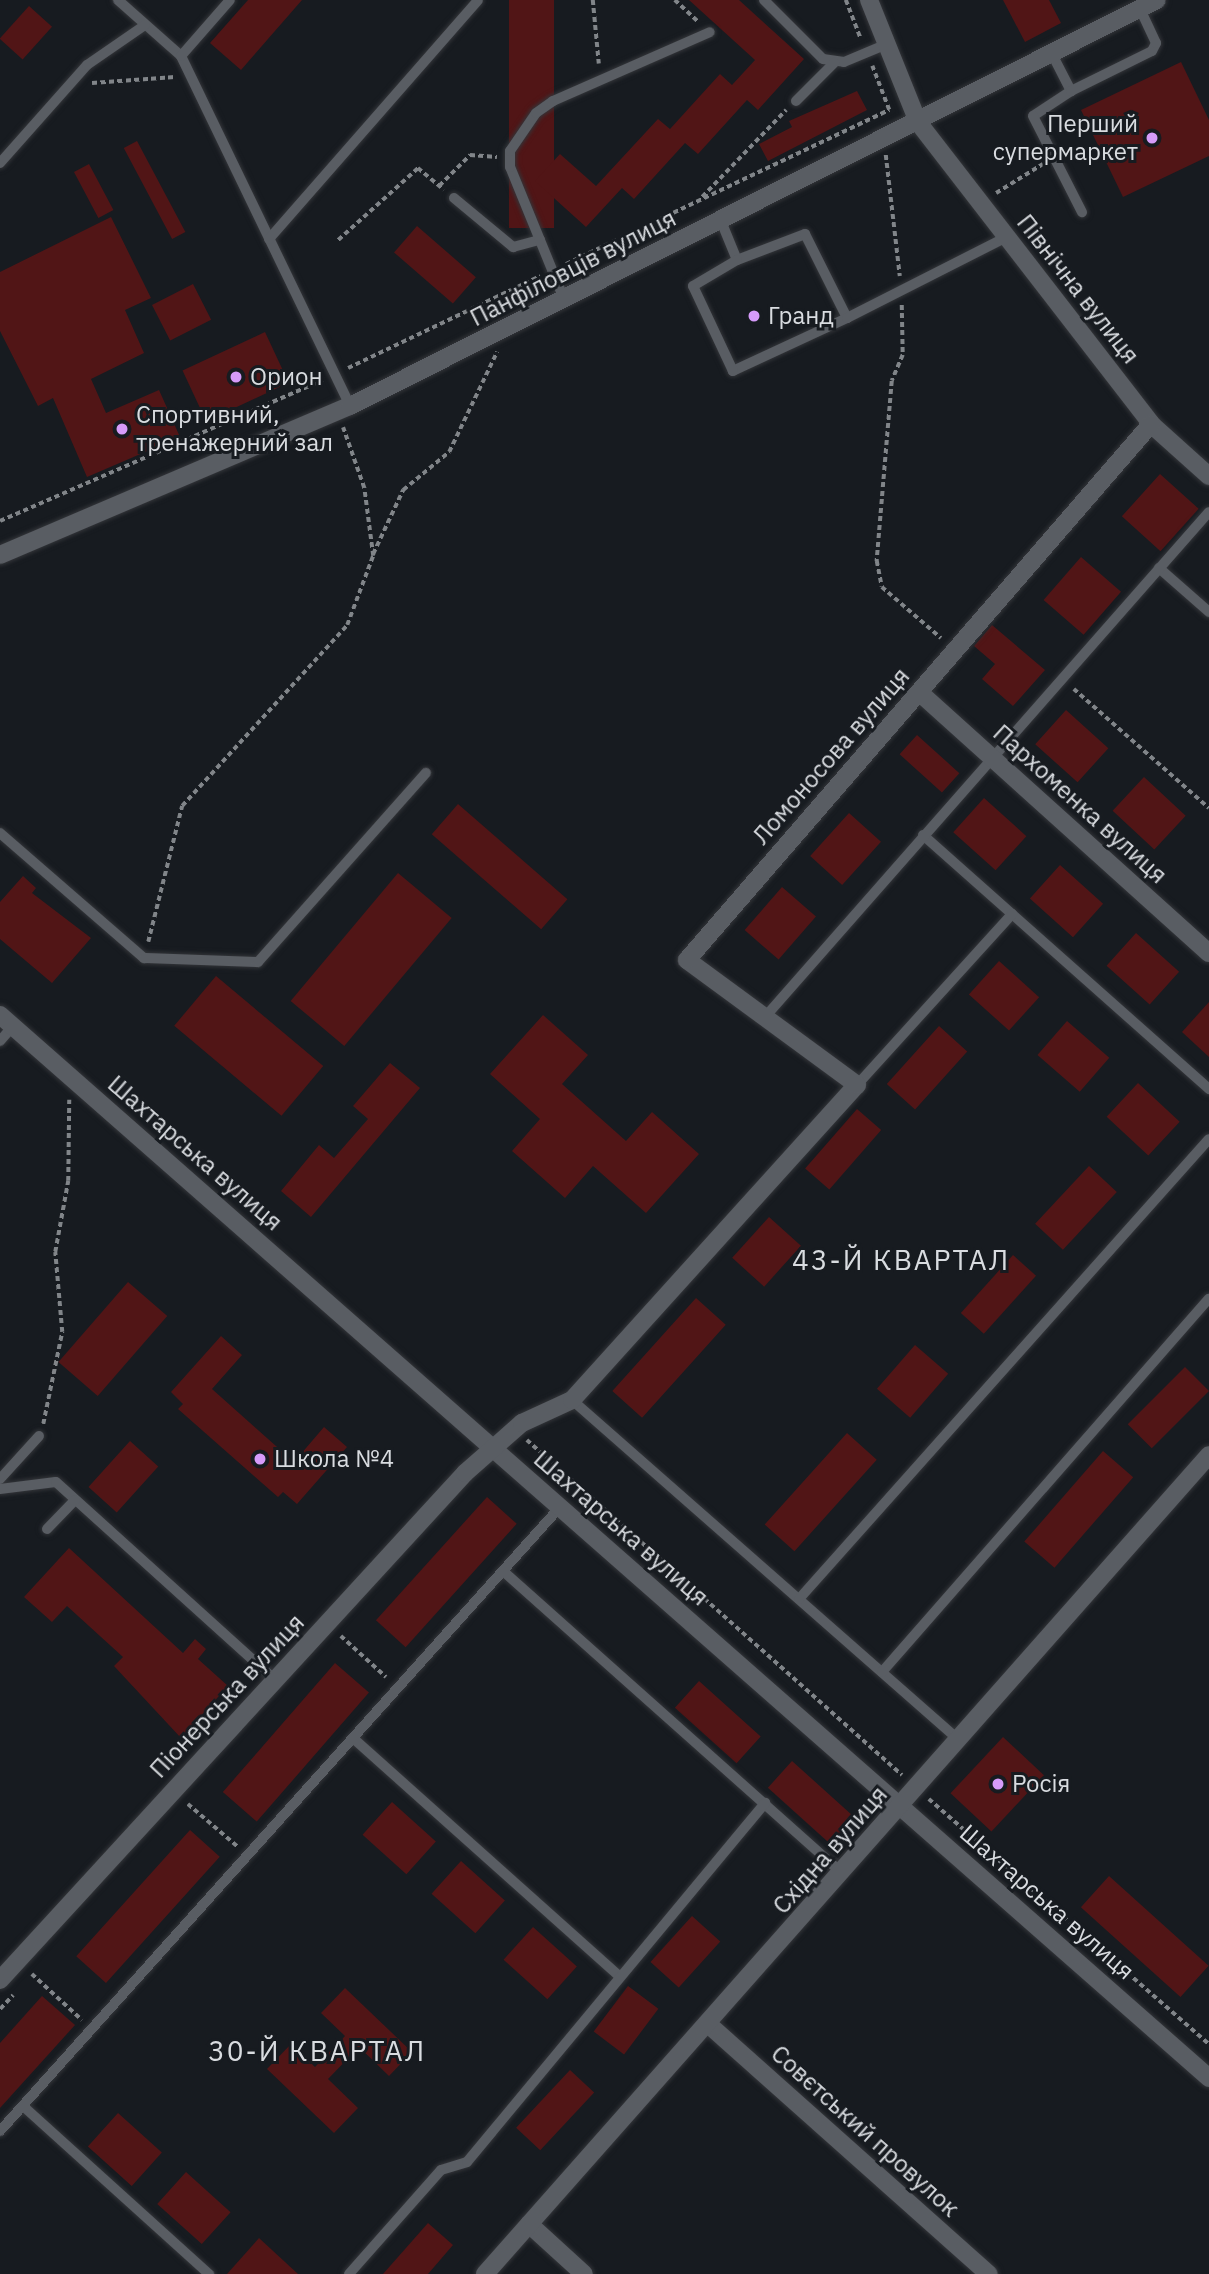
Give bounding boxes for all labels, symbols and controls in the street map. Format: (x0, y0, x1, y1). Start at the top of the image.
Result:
place label: Перший супермаркет (993, 110, 1138, 166)
marker: Перший супермаркет (1144, 130, 1160, 146)
street label: Панфіловців вулиця (465, 204, 681, 332)
street label: Північна вулиця (1011, 209, 1145, 369)
place label: Гранд (768, 302, 834, 330)
marker: Гранд (746, 308, 762, 324)
place label: Орион (250, 363, 323, 391)
marker: Орион (228, 369, 244, 385)
place label: Спортивний, тренажерний зал (136, 401, 333, 457)
marker: Спортивний, тренажерний зал (114, 421, 130, 437)
street label: Ломоносова вулиця (747, 662, 915, 850)
street label: Пархоменка вулиця (987, 719, 1173, 889)
street label: Шахтарська вулиця (102, 1069, 288, 1237)
district label: 43-Й КВАРТАЛ (793, 1243, 1009, 1277)
street label: Шахтарська вулиця (528, 1444, 714, 1612)
place label: Школа №4 (274, 1445, 394, 1473)
marker: Школа №4 (252, 1451, 268, 1467)
street label: Піонерська вулиця (144, 1608, 310, 1784)
place label: Росія (1012, 1770, 1070, 1798)
marker: Росія (990, 1776, 1006, 1792)
street label: Східна вулиця (767, 1780, 893, 1920)
street label: Шахтарська вулиця (954, 1818, 1140, 1986)
district label: 30-Й КВАРТАЛ (209, 2034, 425, 2068)
street label: Совєтський провулок (765, 2039, 965, 2223)

